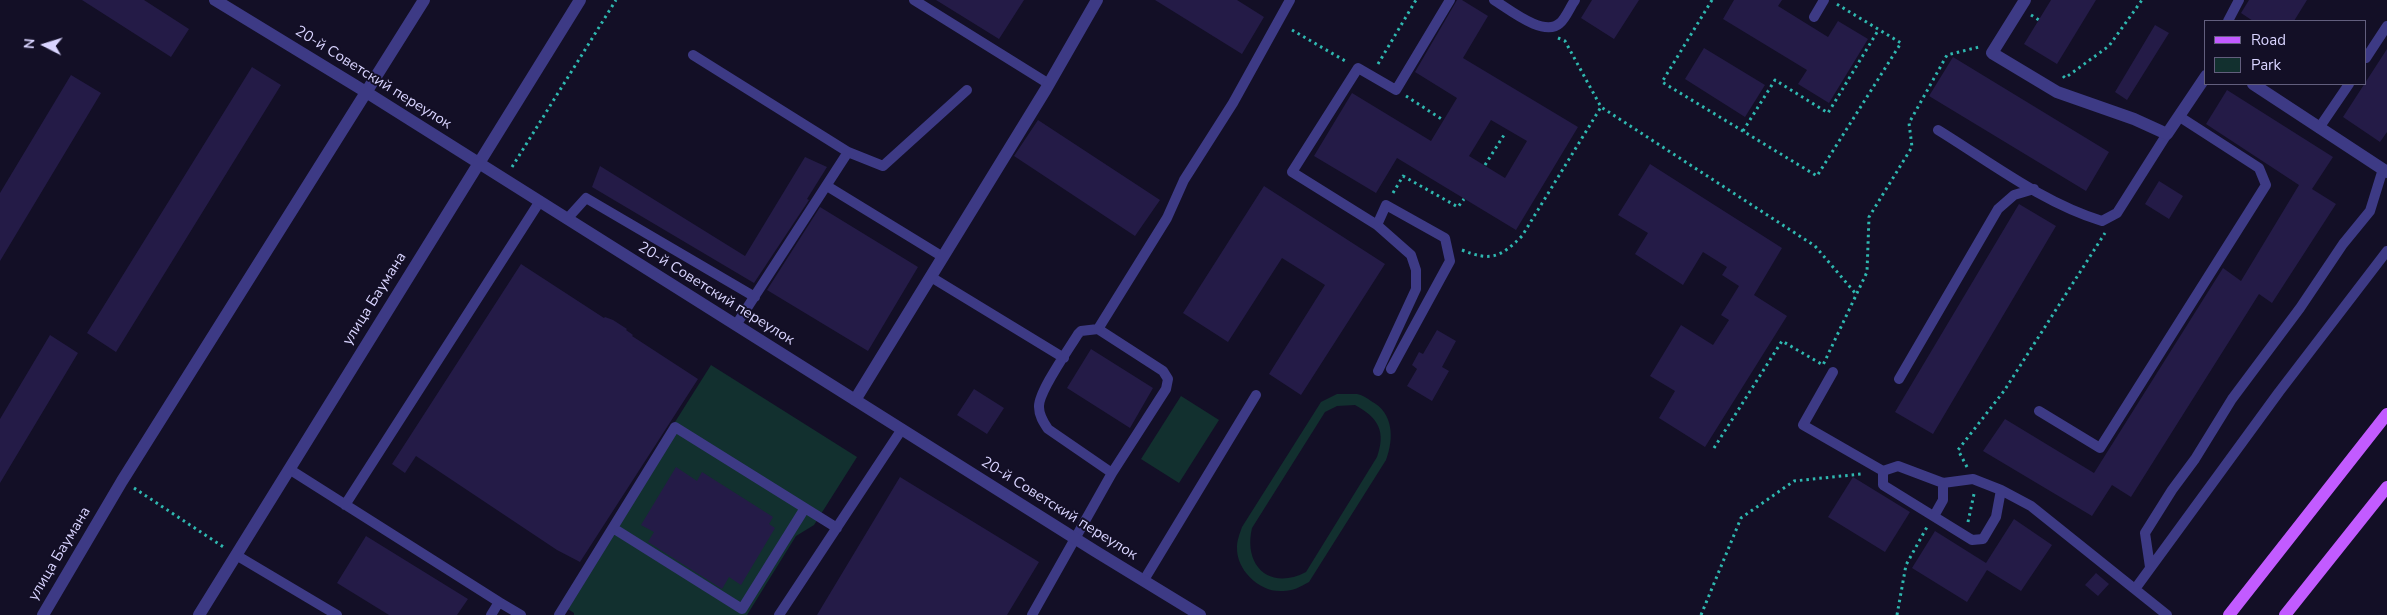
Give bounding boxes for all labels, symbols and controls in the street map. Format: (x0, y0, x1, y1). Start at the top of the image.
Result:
north arrow (20, 20, 70, 70)
legend (2204, 20, 2367, 85)
street label: 20-й Советский переулок (292, 22, 454, 134)
text: Road (2251, 30, 2286, 50)
text: N (20, 38, 39, 50)
text: Park (2251, 55, 2281, 75)
street label: 20-й Советский переулок (635, 238, 797, 350)
street label: улица Баумана (339, 249, 411, 349)
street label: 20-й Советский переулок (978, 453, 1140, 565)
street label: улица Баумана (25, 504, 95, 604)

